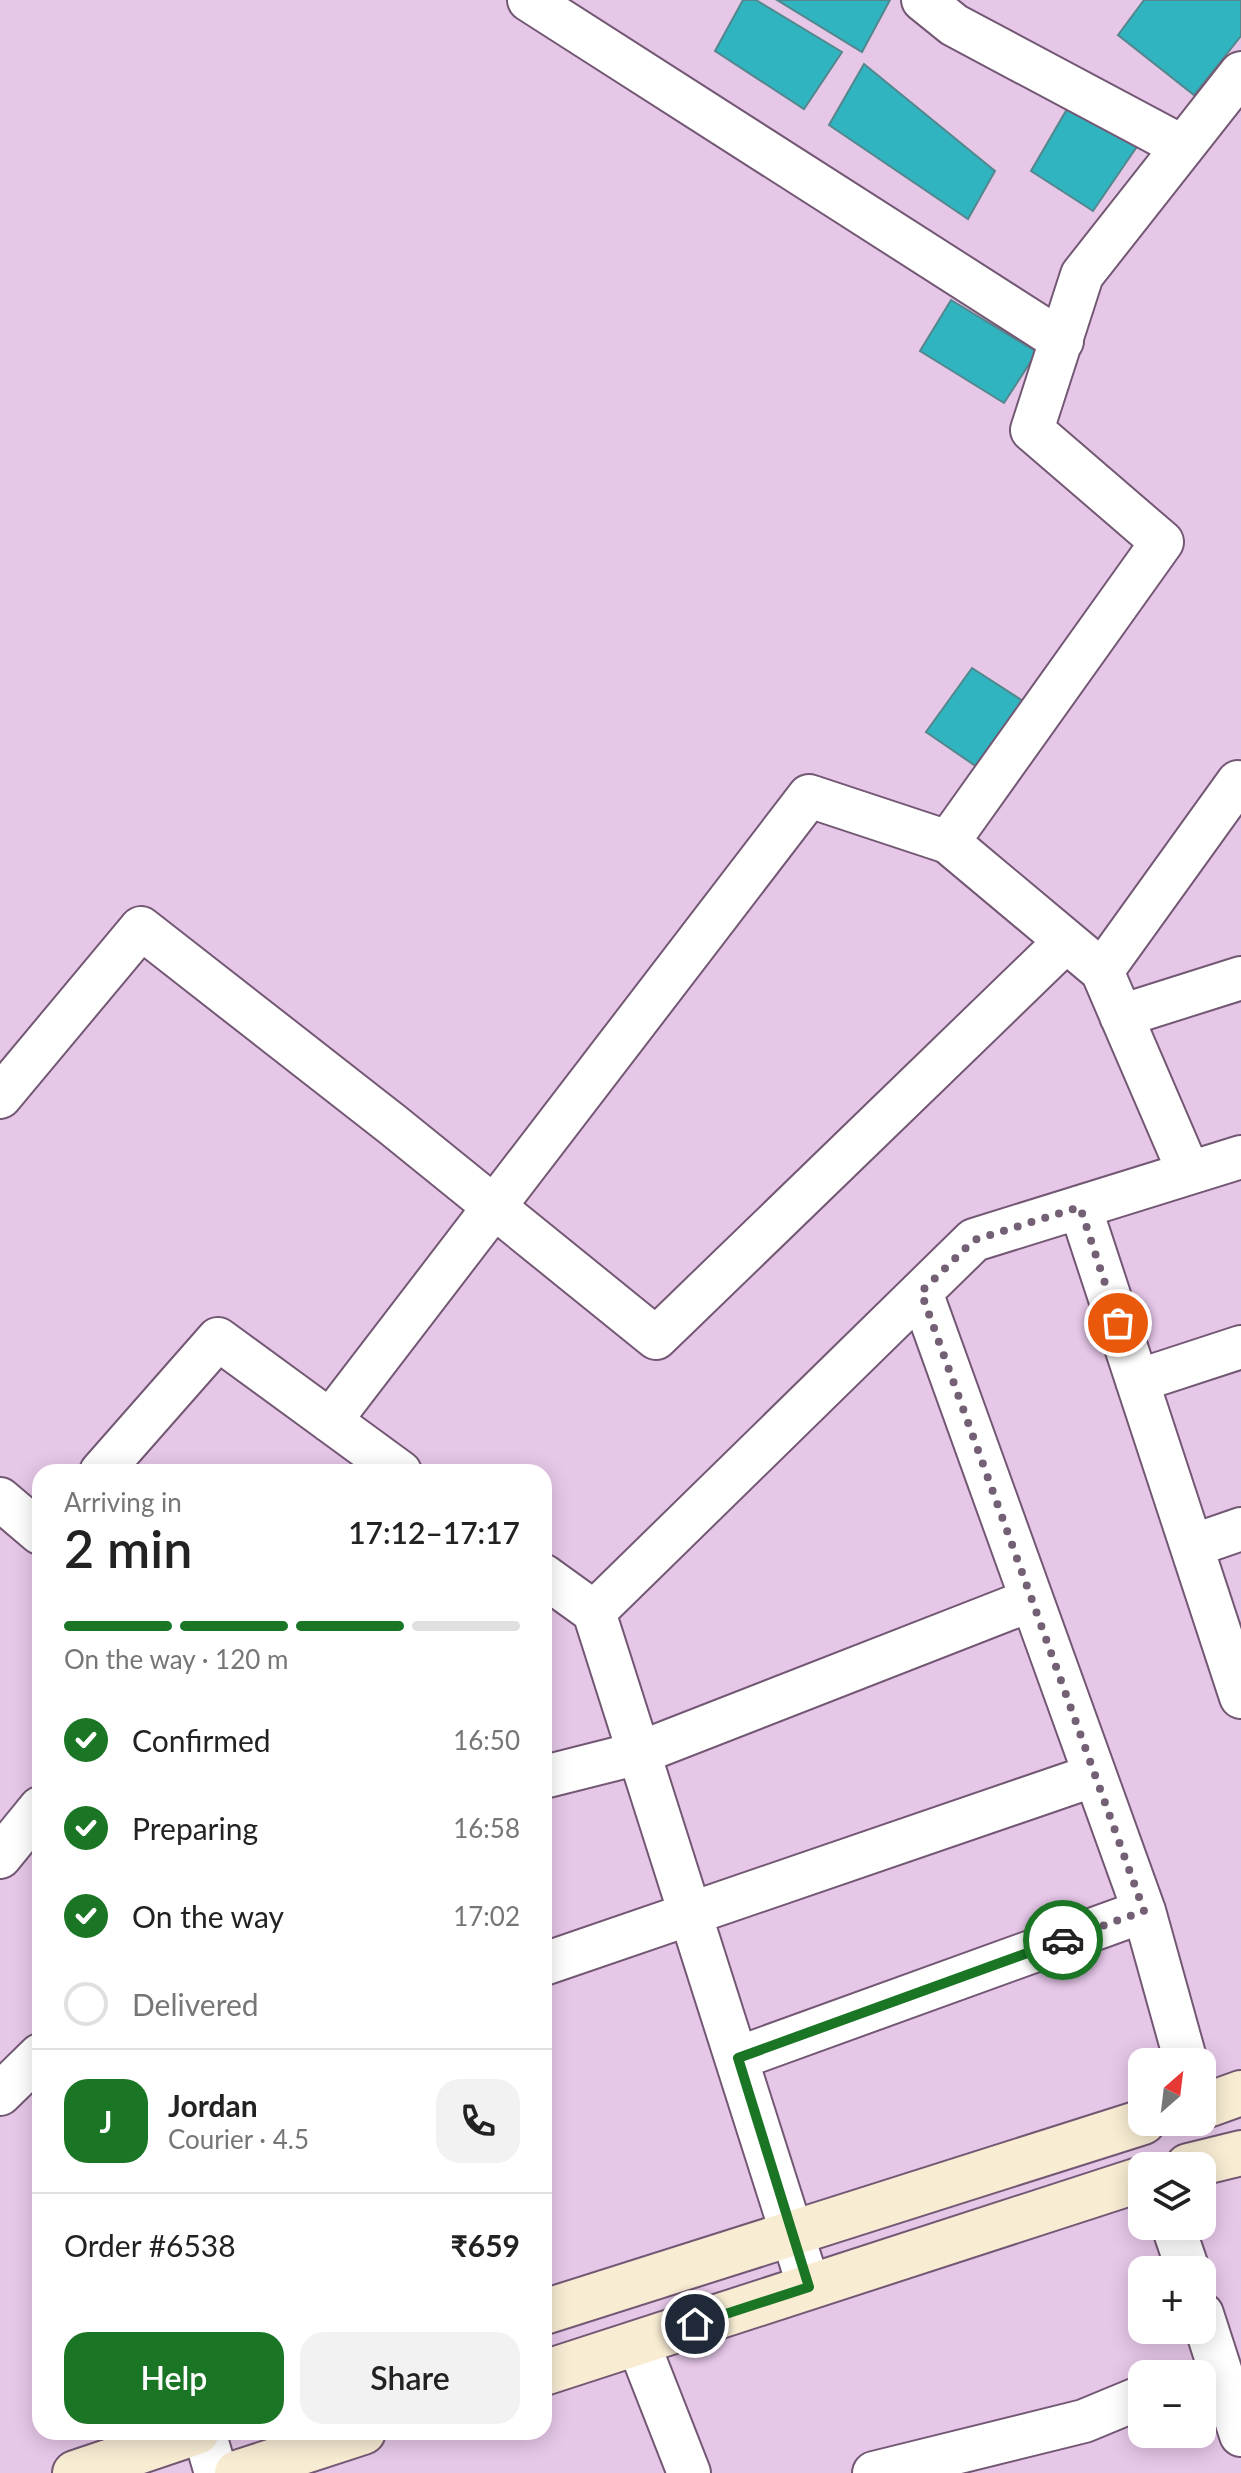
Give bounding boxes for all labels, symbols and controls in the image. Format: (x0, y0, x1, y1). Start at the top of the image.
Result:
pin (1084, 1289, 1152, 1357)
icon: bag (1096, 1301, 1140, 1345)
text: Arriving in (64, 1486, 182, 1518)
text: 17:12–17:17 (348, 1514, 520, 1550)
text: 2 min (64, 1517, 192, 1579)
text: On the way · 120 m (64, 1643, 288, 1675)
icon: check (64, 1718, 108, 1762)
text: Confirmed (132, 1722, 271, 1758)
text: 16:50 (453, 1724, 520, 1756)
icon: check (64, 1806, 108, 1850)
text: Preparing (132, 1810, 258, 1846)
text: 16:58 (453, 1812, 520, 1844)
icon: check (64, 1894, 108, 1938)
text: On the way (132, 1898, 284, 1934)
text: 17:02 (453, 1900, 520, 1932)
courier (1023, 1900, 1103, 1980)
icon: car (1041, 1918, 1085, 1962)
text: Delivered (132, 1986, 259, 2022)
north arrow (1128, 2048, 1216, 2136)
map controls (1128, 2048, 1216, 2448)
button: phone (436, 2079, 520, 2163)
text: Jordan (168, 2087, 258, 2123)
text: J (100, 2103, 112, 2139)
text: Courier · 4.5 (168, 2123, 309, 2155)
button: layers (1128, 2152, 1216, 2240)
text: Order #6538 (64, 2227, 236, 2263)
text: ₹659 (450, 2227, 520, 2263)
button: + (1128, 2256, 1216, 2344)
pin (661, 2290, 729, 2358)
icon: home (673, 2302, 717, 2346)
button: Help (64, 2332, 284, 2424)
button: Share (300, 2332, 520, 2424)
button: − (1128, 2360, 1216, 2448)

